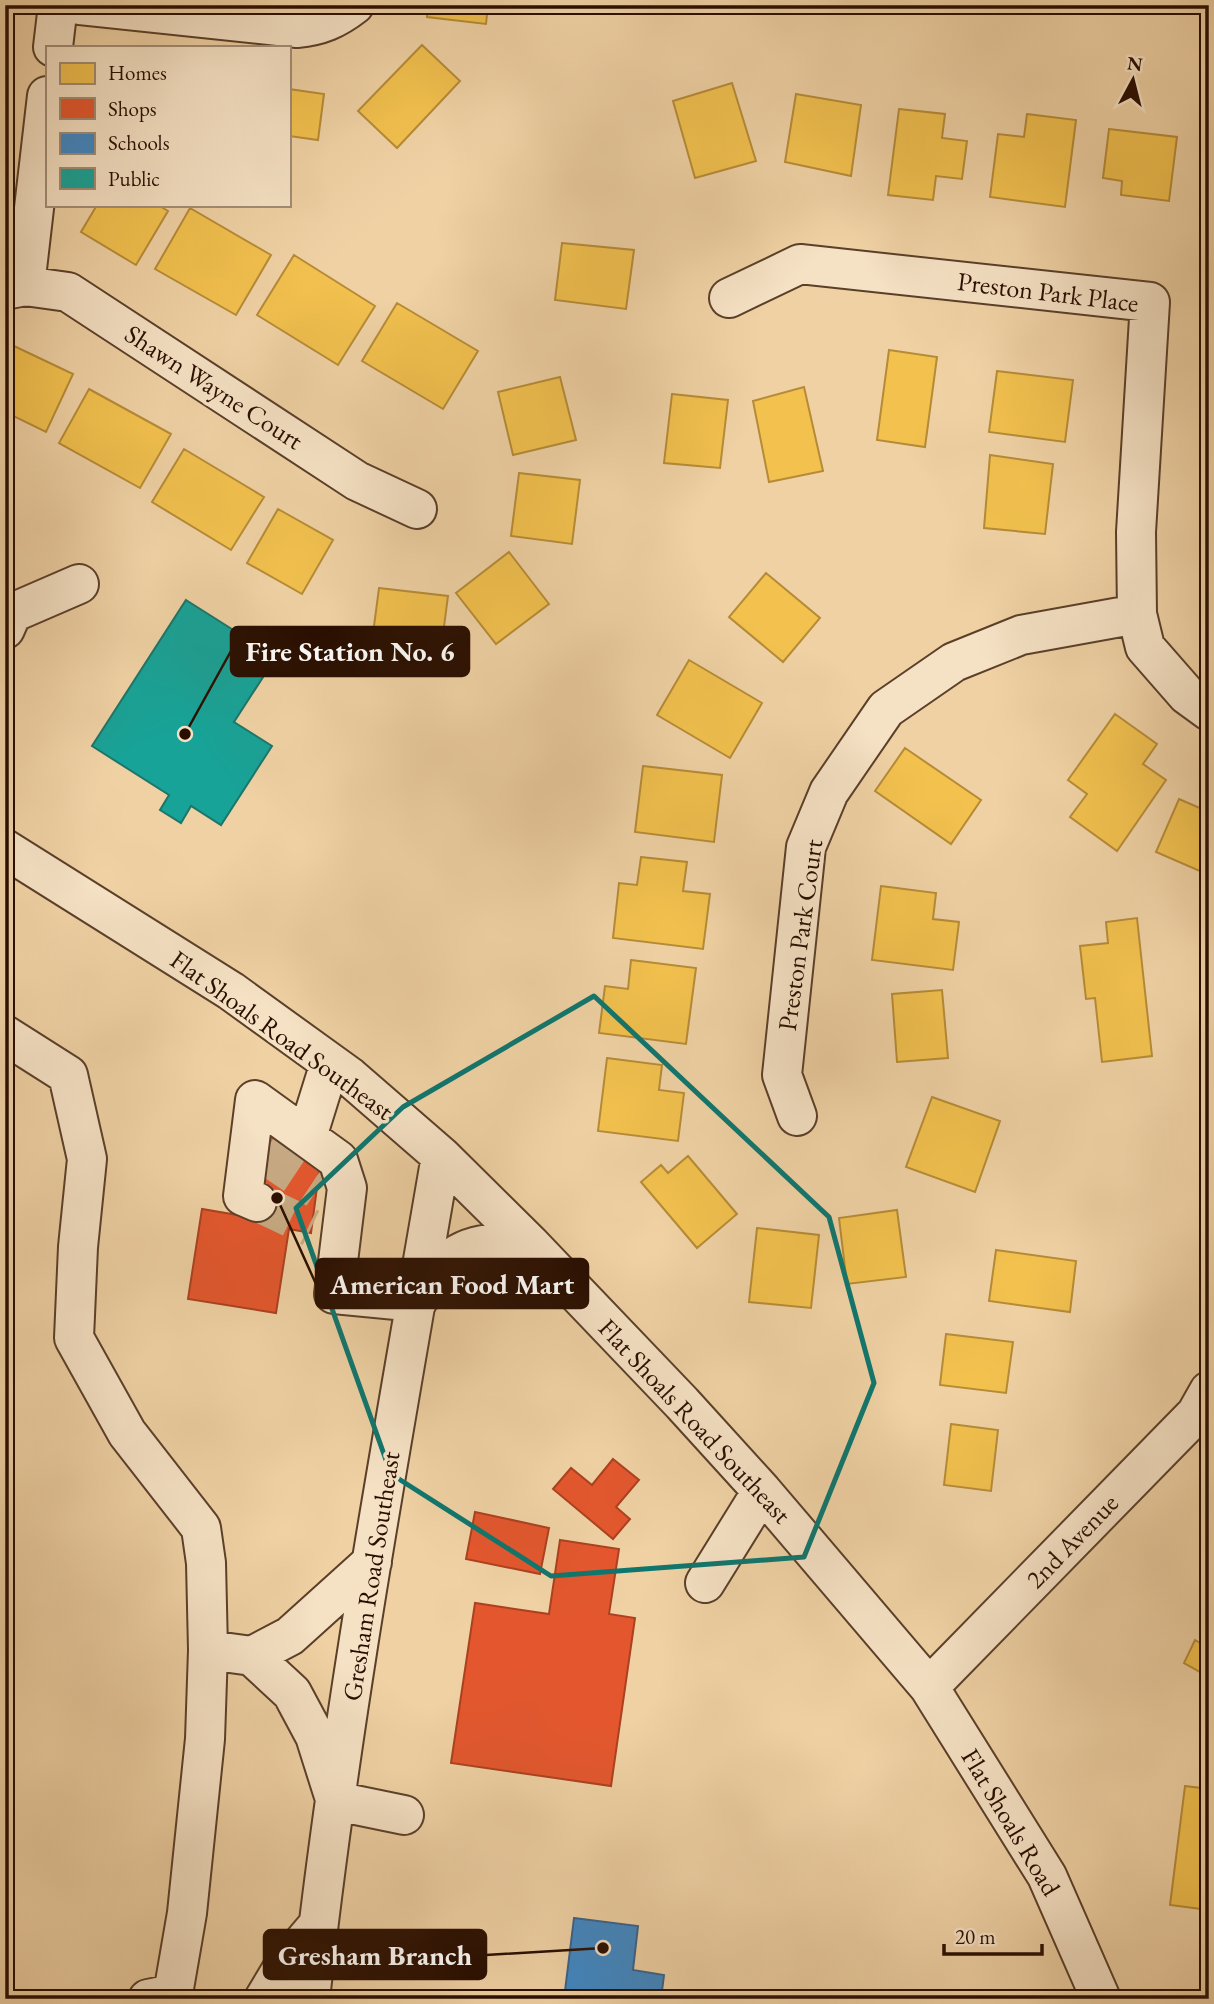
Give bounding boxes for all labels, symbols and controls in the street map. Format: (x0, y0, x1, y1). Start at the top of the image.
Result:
legend (46, 46, 290, 206)
north arrow (1098, 46, 1168, 116)
text: N (1126, 50, 1145, 77)
text: Homes (108, 59, 167, 86)
text: Shops (108, 95, 157, 122)
text: Schools (108, 129, 170, 156)
text: Public (108, 165, 160, 192)
street label: Preston Park Place (955, 264, 1141, 320)
street label: Shawn Wayne Court (118, 317, 310, 457)
callout: Fire Station No. 6 (231, 627, 469, 676)
text: Fire Station No. 6 (245, 633, 455, 669)
street label: Preston Park Court (770, 837, 830, 1033)
street label: Flat Shoals Road Southeast (163, 942, 401, 1128)
callout: American Food Mart (316, 1259, 588, 1308)
text: American Food Mart (329, 1266, 575, 1302)
street label: Flat Shoals Road Southeast (591, 1311, 799, 1531)
street label: Gresham Road Southeast (334, 1449, 408, 1703)
street label: 2nd Avenue (1018, 1486, 1126, 1596)
street label: Flat Shoals Road (954, 1742, 1069, 1903)
scale bar (944, 1913, 1042, 1957)
text: 20 m (955, 1923, 996, 1950)
callout: Gresham Branch (264, 1930, 486, 1979)
text: Gresham Branch (278, 1937, 472, 1973)

